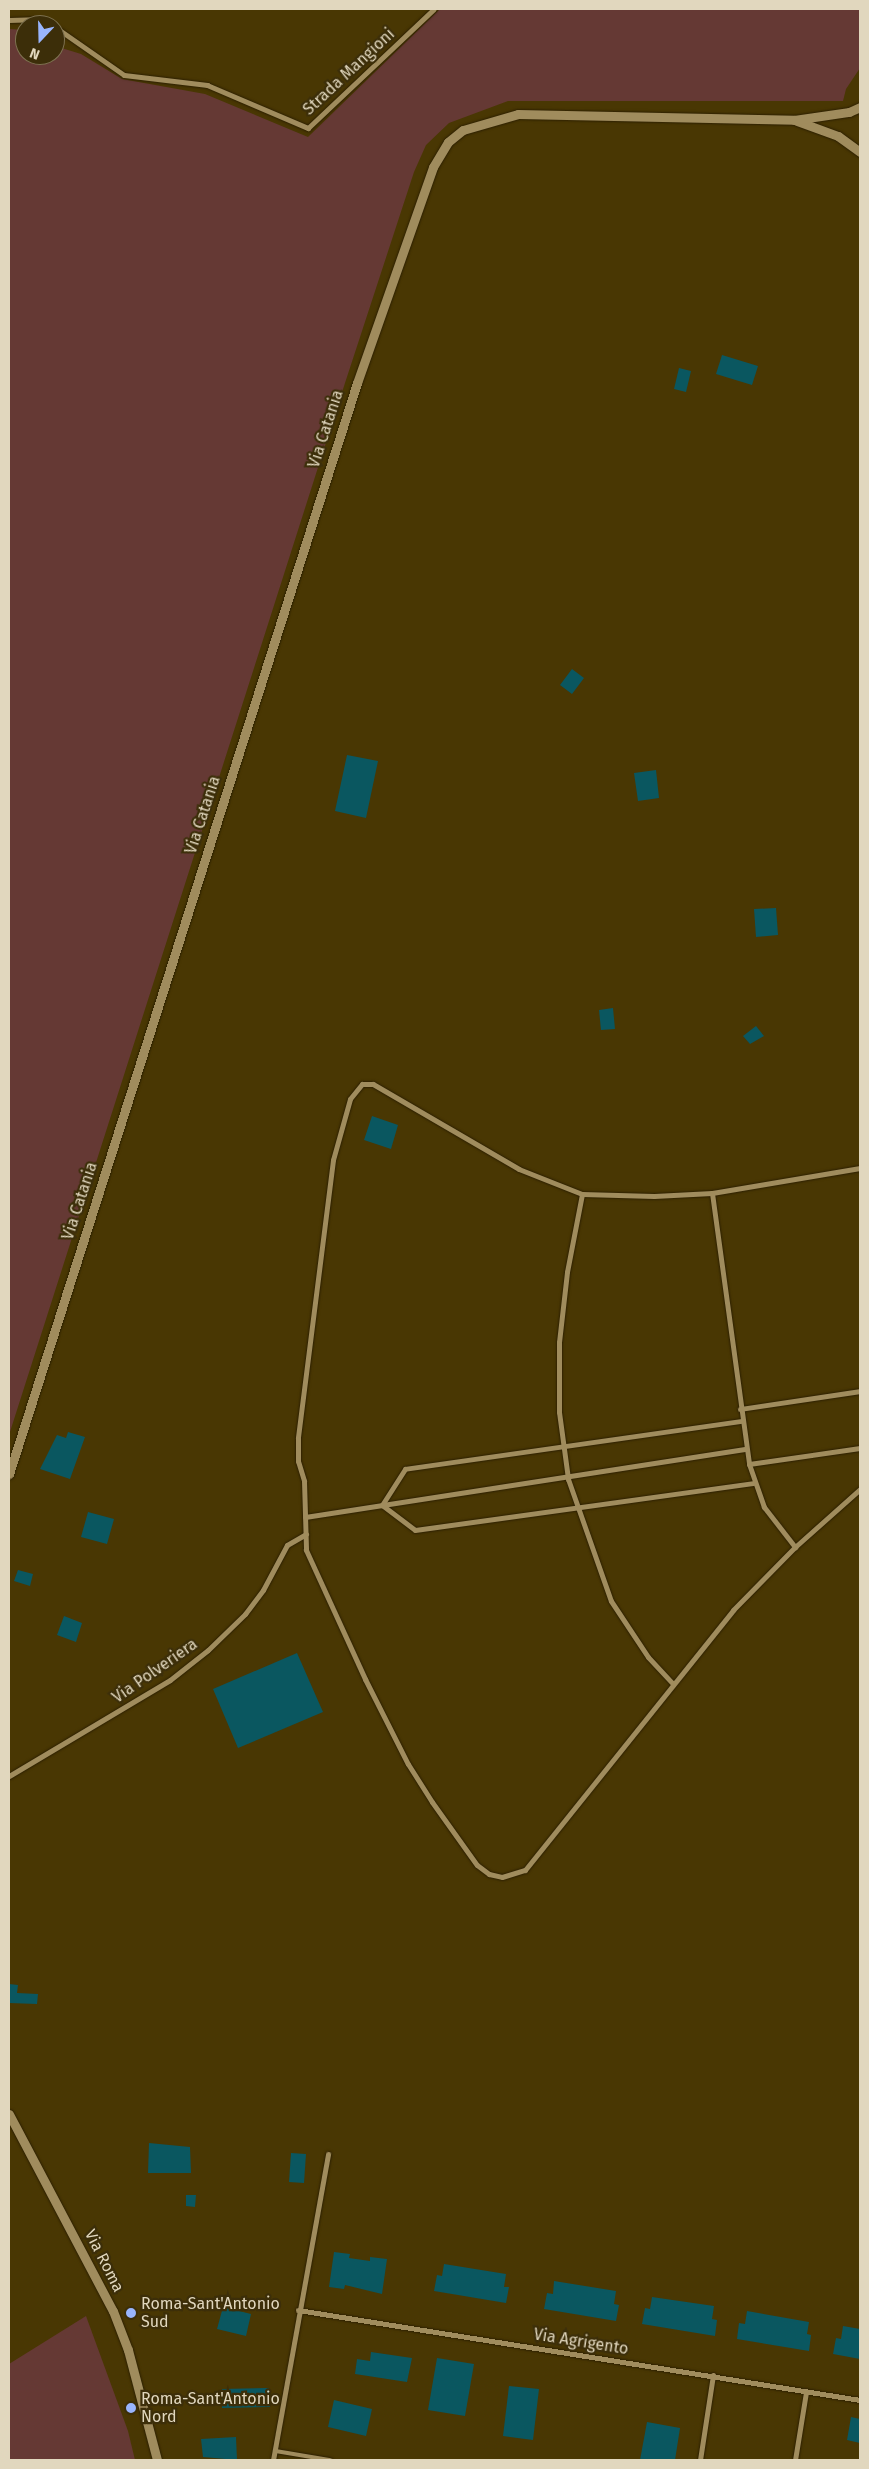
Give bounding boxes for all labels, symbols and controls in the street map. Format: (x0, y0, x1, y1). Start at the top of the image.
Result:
north arrow (15, 15, 65, 65)
street label: Strada Mangioni (299, 25, 399, 119)
text: N (27, 44, 42, 63)
street label: Via Catania (304, 388, 348, 470)
street label: Via Catania (181, 774, 225, 856)
street label: Via Catania (58, 1160, 102, 1242)
street label: Via Polveriera (109, 1635, 201, 1707)
street label: Via Roma (80, 2227, 128, 2295)
place label: Roma-Sant'Antonio Sud (141, 2294, 280, 2332)
marker: Roma-Sant'Antonio Sud (125, 2307, 137, 2319)
street label: Via Agrigento (532, 2325, 630, 2359)
place label: Roma-Sant'Antonio Nord (141, 2389, 280, 2427)
marker: Roma-Sant'Antonio Nord (125, 2402, 137, 2414)

